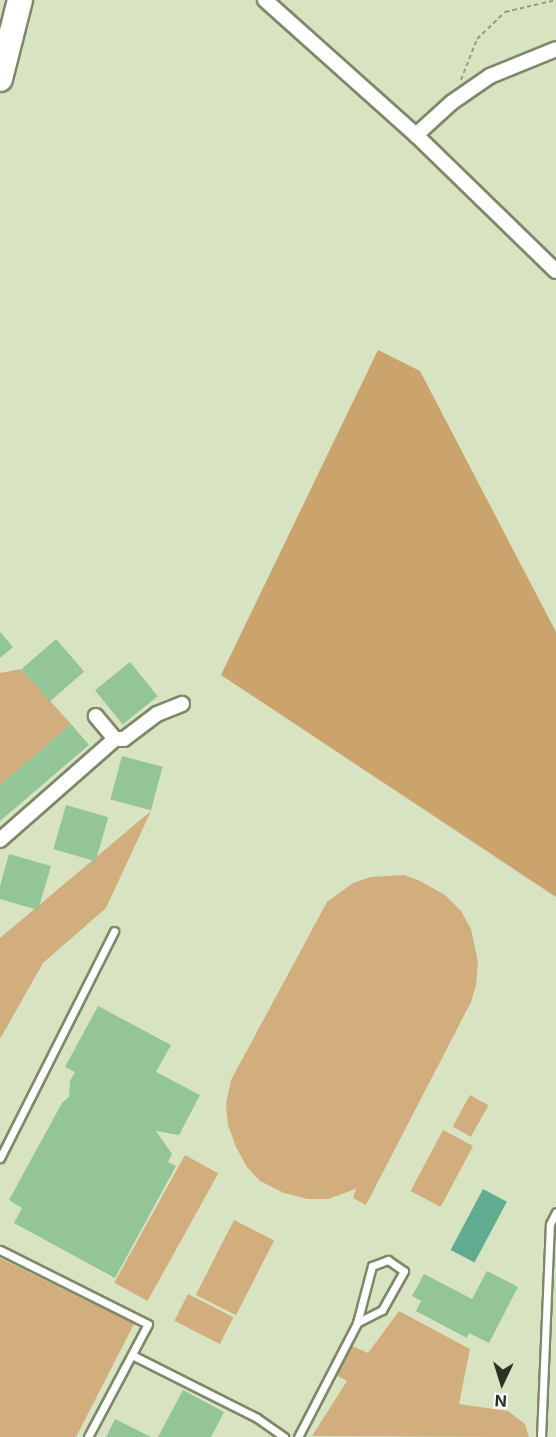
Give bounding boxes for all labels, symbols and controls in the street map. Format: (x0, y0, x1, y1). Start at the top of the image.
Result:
north arrow (472, 1353, 532, 1413)
text: N (494, 1391, 508, 1411)

